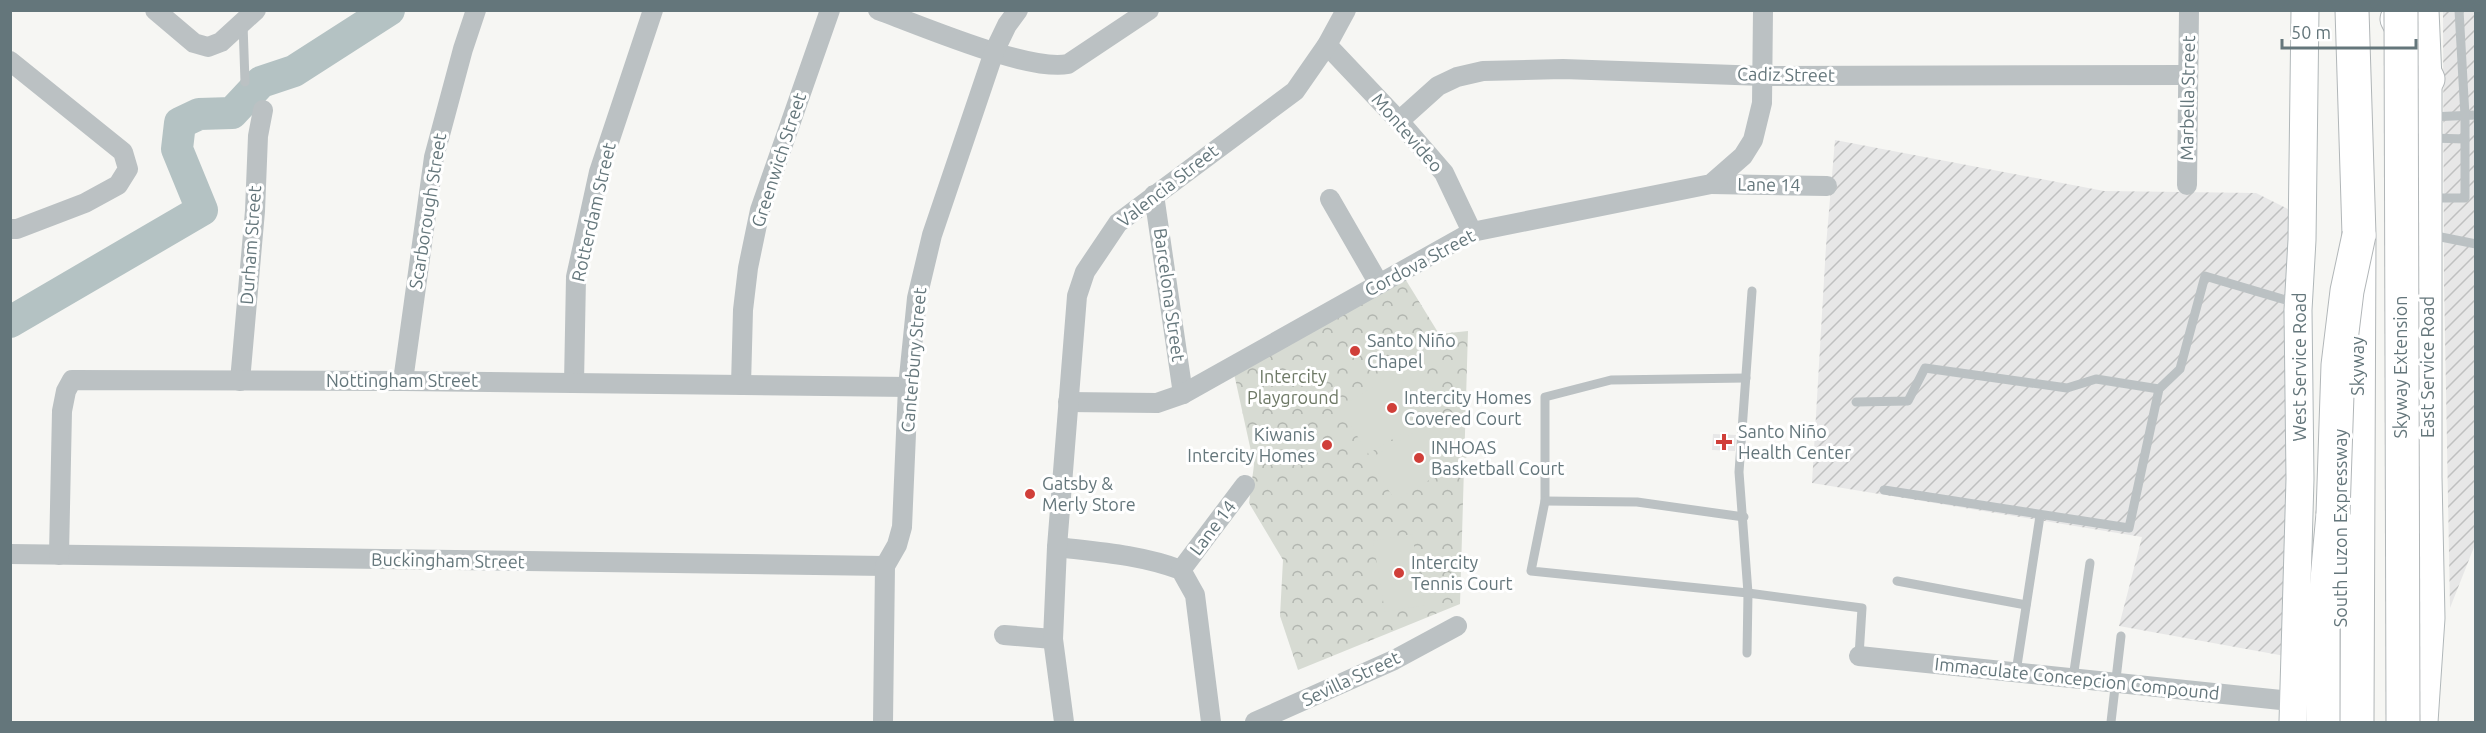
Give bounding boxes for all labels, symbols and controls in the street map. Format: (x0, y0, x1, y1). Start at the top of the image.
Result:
scale bar (2282, 12, 2416, 50)
text: 50 m (2291, 22, 2331, 42)
street label: Marbella Street (2176, 35, 2198, 161)
street label: Cadiz Street (1737, 63, 1835, 85)
street label: Montevideo (1368, 89, 1447, 176)
street label: Greenwich Street (747, 90, 809, 229)
street label: Scarborough Street (405, 131, 449, 290)
street label: Rotterdam Street (567, 140, 619, 283)
street label: Valencia Street (1113, 140, 1221, 231)
street label: Lane 14 (1737, 173, 1801, 195)
street label: Durham Street (236, 185, 264, 305)
street label: Cordova Street (1361, 225, 1478, 300)
street label: Barcelona Street (1151, 227, 1189, 363)
street label: Canterbury Street (897, 287, 929, 433)
street label: West Service Road (2289, 293, 2309, 441)
street label: Skyway Extension (2390, 295, 2410, 439)
street label: East Service Road (2417, 296, 2437, 438)
place label: Santo Niño Chapel (1367, 330, 1456, 371)
street label: Skyway (2347, 336, 2367, 396)
marker: Santo Niño Chapel (1348, 344, 1362, 358)
park label: Intercity Playground (1247, 366, 1339, 407)
street label: Nottingham Street (326, 370, 478, 390)
place label: Intercity Homes Covered Court (1404, 387, 1532, 428)
marker: Intercity Homes Covered Court (1385, 401, 1399, 415)
place label: Santo Niño Health Center (1738, 421, 1851, 462)
place label: Kiwanis Intercity Homes (1187, 424, 1315, 465)
street label: South Luzon Expressway (2330, 429, 2350, 627)
marker: Santo Niño Health Center (1715, 433, 1733, 451)
place label: INHOAS Basketball Court (1431, 437, 1564, 478)
marker: Kiwanis Intercity Homes (1320, 438, 1334, 452)
marker: INHOAS Basketball Court (1412, 451, 1426, 465)
place label: Gatsby & Merly Store (1042, 473, 1136, 514)
marker: Gatsby & Merly Store (1023, 487, 1037, 501)
street label: Lane 14 (1185, 496, 1239, 559)
street label: Buckingham Street (371, 549, 525, 571)
place label: Intercity Tennis Court (1411, 552, 1513, 593)
marker: Intercity Tennis Court (1392, 566, 1406, 580)
street label: Sevilla Street (1298, 647, 1403, 709)
street label: Immaculate Concepcion Compound (1934, 653, 2220, 703)

